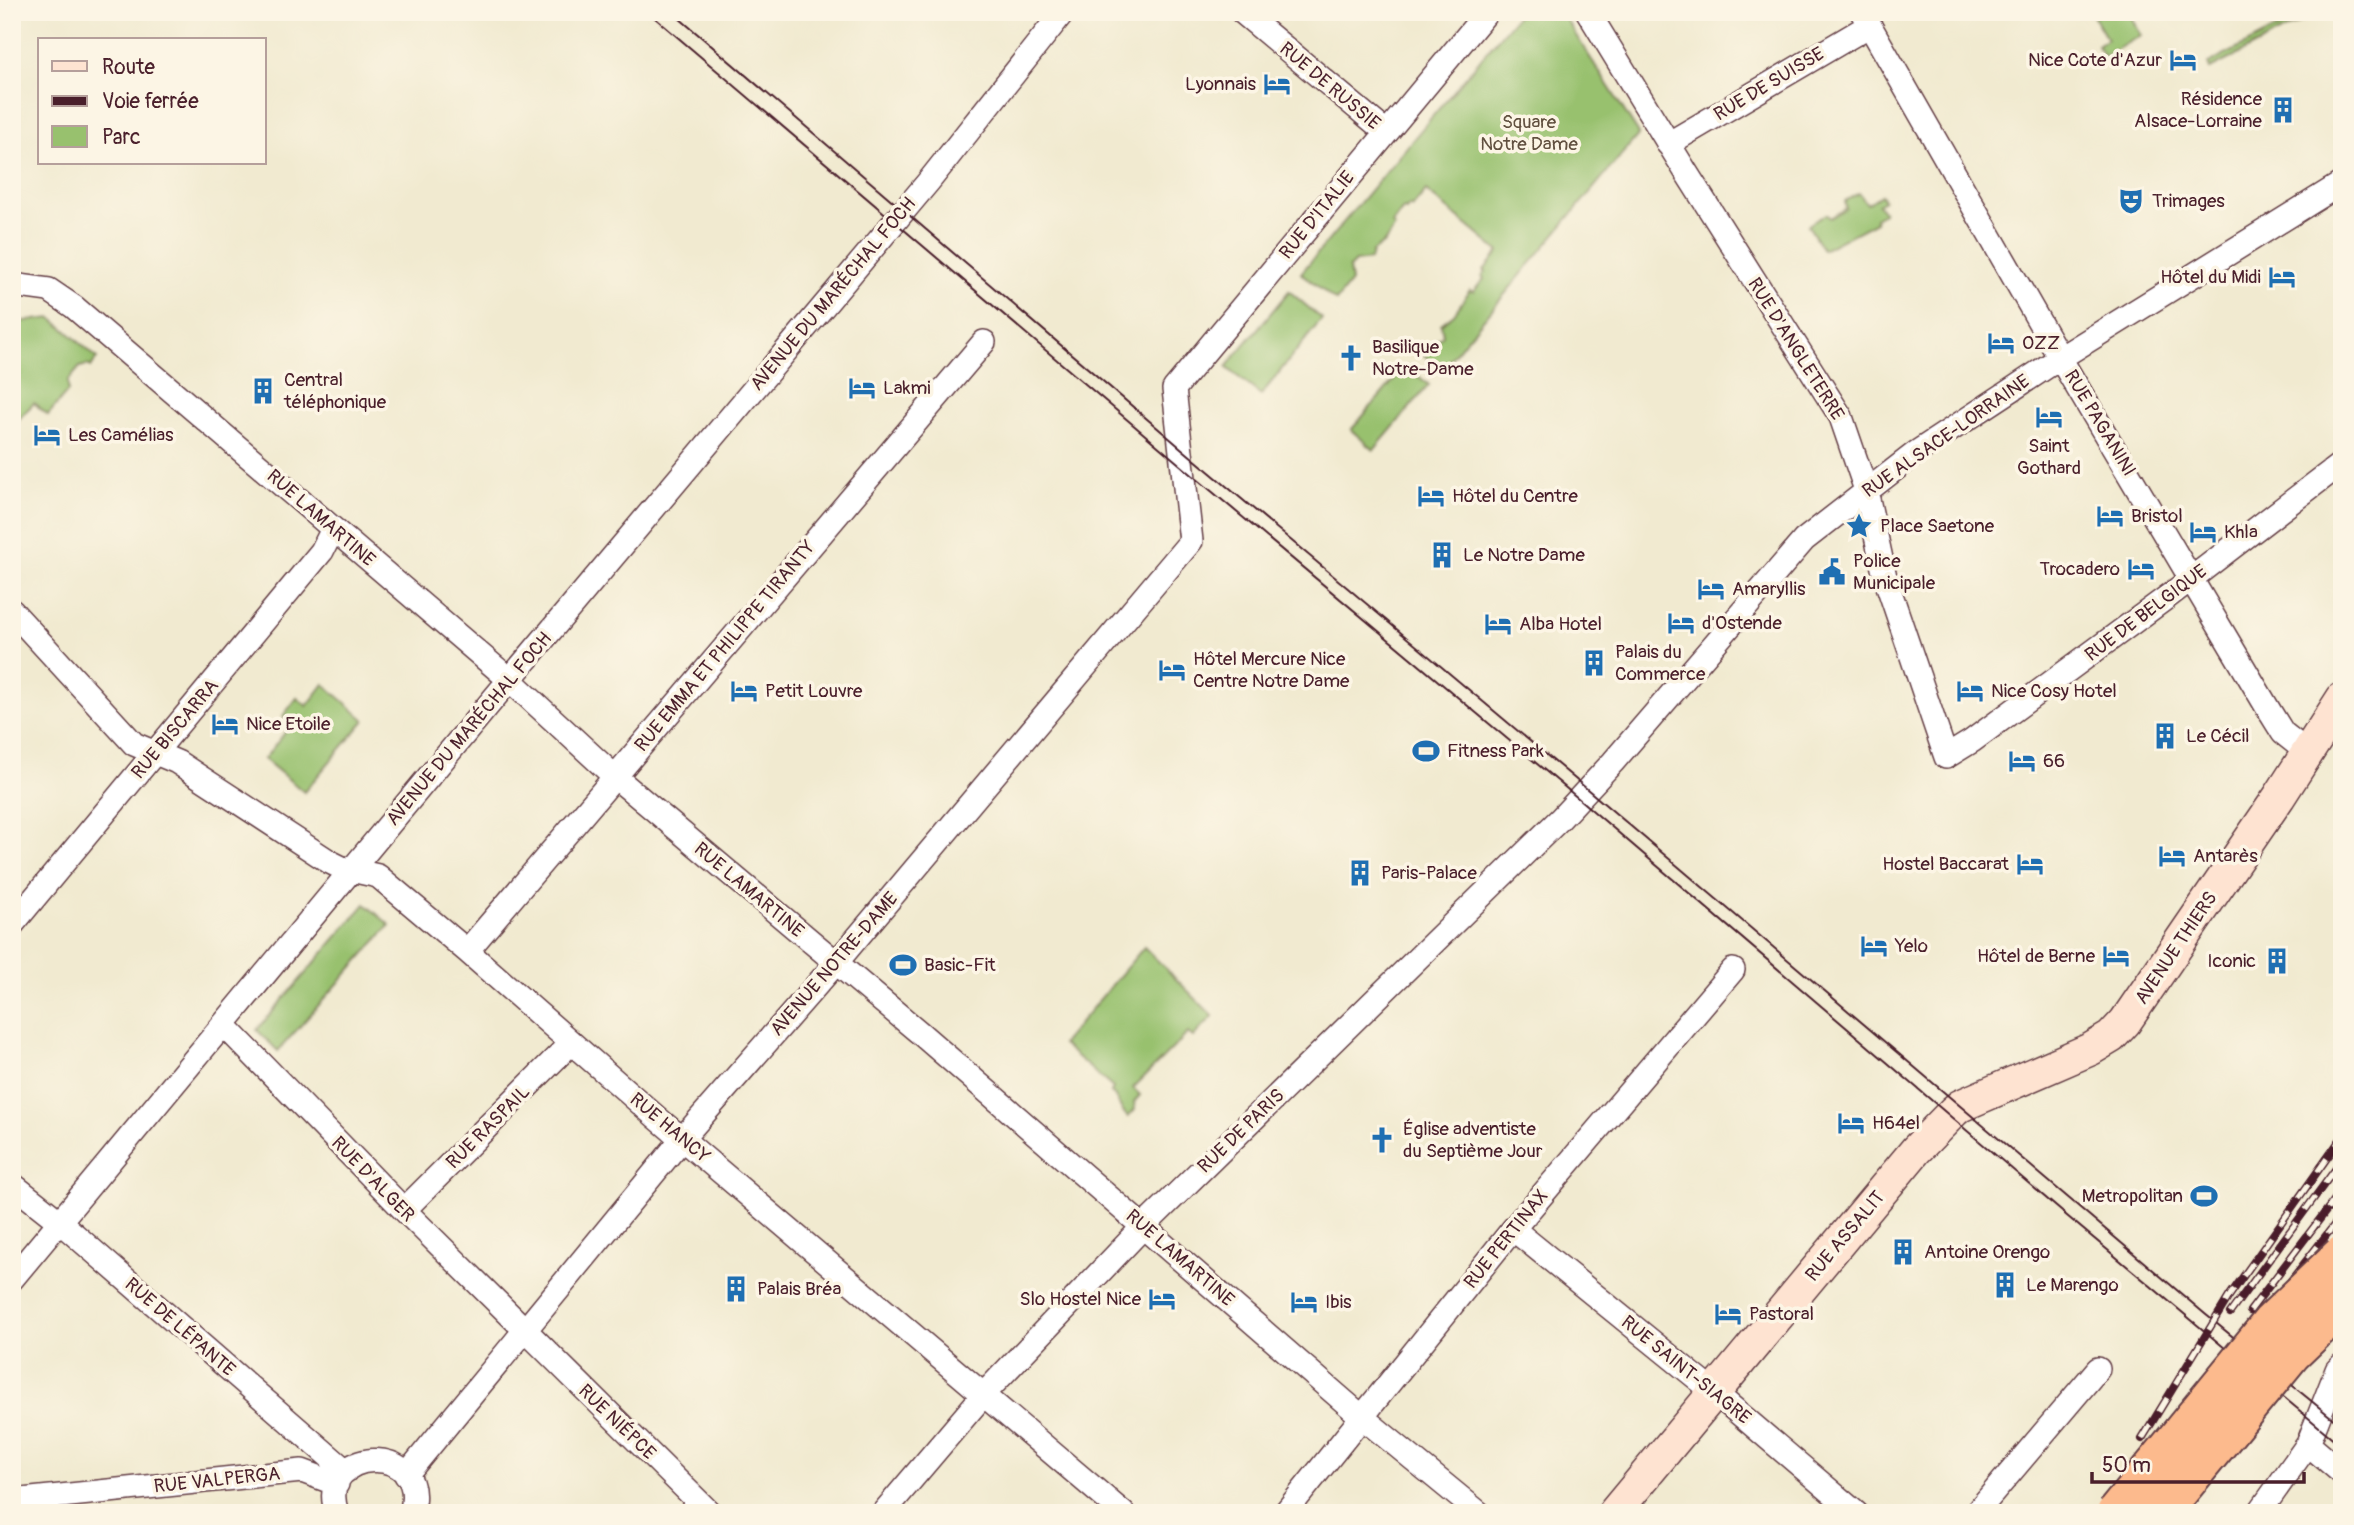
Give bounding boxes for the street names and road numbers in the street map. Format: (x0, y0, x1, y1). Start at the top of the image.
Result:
street label: RUE DE RUSSIE (1275, 37, 1385, 135)
street label: RUE DE SUISSE (1709, 42, 1829, 126)
street label: RUE D'ITALIE (1274, 166, 1360, 264)
street label: AVENUE DU MARÉCHAL FOCH (745, 192, 921, 396)
street label: RUE D'ANGLETERRE (1742, 273, 1850, 425)
street label: RUE PAGANINI (2059, 366, 2141, 480)
street label: RUE ALSACE-LORRAINE (1858, 369, 2034, 503)
street label: RUE LAMARTINE (262, 464, 380, 572)
street label: RUE EMMA ET PHILIPPE TIRANTY (630, 535, 820, 757)
street label: RUE DE BELGIQUE (2080, 559, 2212, 667)
street label: AVENUE DU MARÉCHAL FOCH (381, 627, 557, 831)
street label: RUE BISCARRA (126, 674, 224, 784)
street label: RUE LAMARTINE (689, 837, 809, 943)
street label: AVENUE NOTRE-DAME (765, 887, 903, 1041)
street label: AVENUE THIERS (2129, 887, 2223, 1009)
street label: RUE RASPAIL (441, 1080, 535, 1174)
street label: RUE DE PARIS (1192, 1084, 1290, 1178)
street label: RUE HANCY (625, 1087, 715, 1169)
street label: RUE D'ALGER (326, 1131, 420, 1227)
street label: RUE PERTINAX (1459, 1185, 1553, 1293)
street label: RUE ASSALIT (1800, 1186, 1890, 1286)
street label: RUE LAMARTINE (1121, 1204, 1239, 1312)
street label: RUE DE LÉPANTE (120, 1272, 240, 1382)
street label: RUE SAINT-SIAGRE (1616, 1310, 1756, 1430)
street label: RUE NIÉPCE (573, 1379, 661, 1465)
street label: RUE VALPERGA (153, 1461, 281, 1499)

